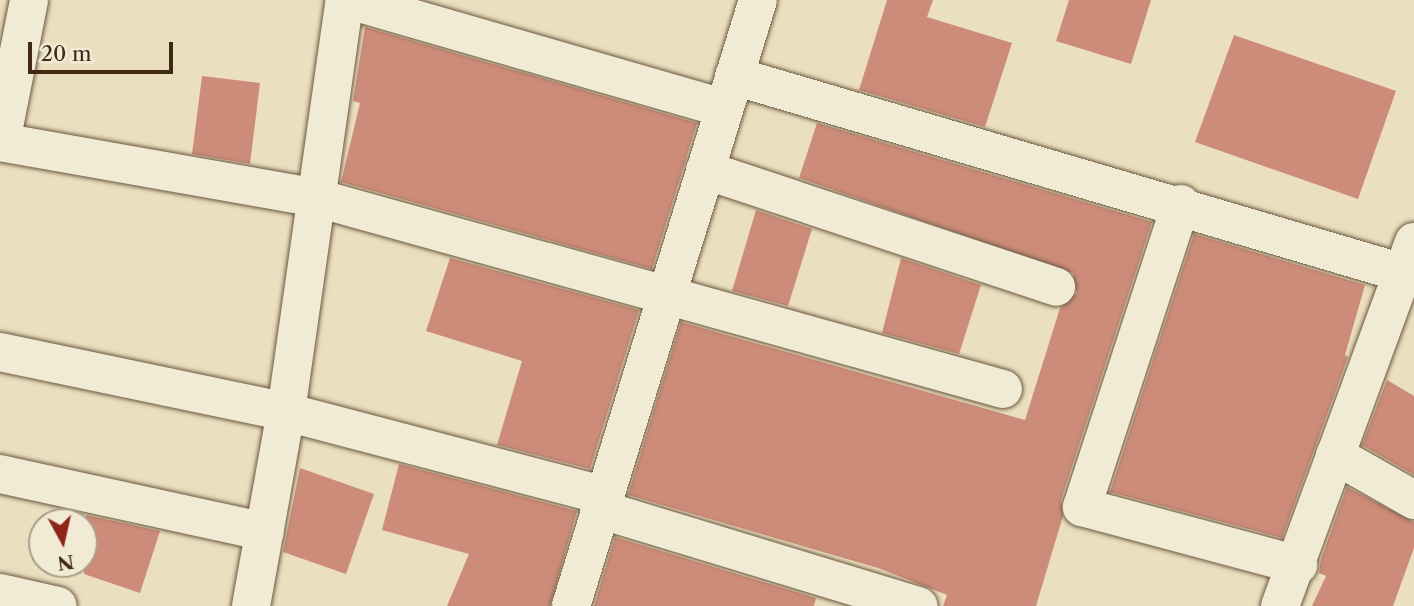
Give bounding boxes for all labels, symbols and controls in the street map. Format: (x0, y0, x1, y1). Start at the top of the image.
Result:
scale bar (32, 28, 177, 72)
text: 20 m (41, 41, 92, 66)
north arrow (28, 508, 98, 578)
text: N (56, 550, 75, 575)

